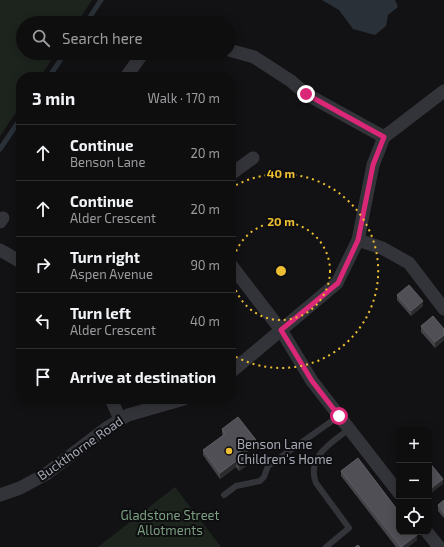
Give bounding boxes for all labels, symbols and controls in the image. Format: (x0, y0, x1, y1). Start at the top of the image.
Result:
search box (16, 16, 236, 60)
icon: search (30, 27, 52, 49)
text: Search here (62, 29, 143, 47)
route end (297, 85, 315, 103)
text: 3 min (32, 88, 75, 108)
text: Walk · 170 m (148, 90, 220, 106)
text: Continue (70, 136, 133, 154)
icon: ahead (32, 142, 54, 164)
text: 20 m (191, 145, 220, 161)
text: Benson Lane (70, 154, 145, 170)
text: 40 m (267, 166, 295, 180)
text: Continue (70, 192, 133, 210)
icon: ahead (32, 198, 54, 220)
text: 20 m (191, 201, 220, 217)
text: Alder Crescent (70, 210, 156, 226)
text: 20 m (267, 214, 295, 228)
text: Turn right (70, 248, 140, 266)
icon: right (32, 254, 54, 276)
text: 90 m (190, 257, 220, 273)
centre of rings (274, 264, 288, 278)
text: Aspen Avenue (70, 266, 153, 282)
text: Turn left (70, 304, 131, 322)
icon: left (32, 310, 54, 332)
text: 40 m (190, 313, 220, 329)
text: Alder Crescent (70, 322, 156, 338)
icon: arrive (32, 366, 54, 388)
text: Arrive at destination (70, 368, 216, 386)
route start (330, 407, 348, 425)
street label: Buckthorne Road (34, 413, 126, 483)
map controls (396, 427, 432, 535)
button: + (396, 427, 432, 463)
place label: Benson Lane Children's Home (237, 436, 333, 467)
marker: Benson Lane Children's Home (224, 446, 234, 456)
button: − (396, 463, 432, 499)
button: locate (396, 499, 432, 535)
park label: Gladstone Street Allotments (120, 507, 220, 538)

